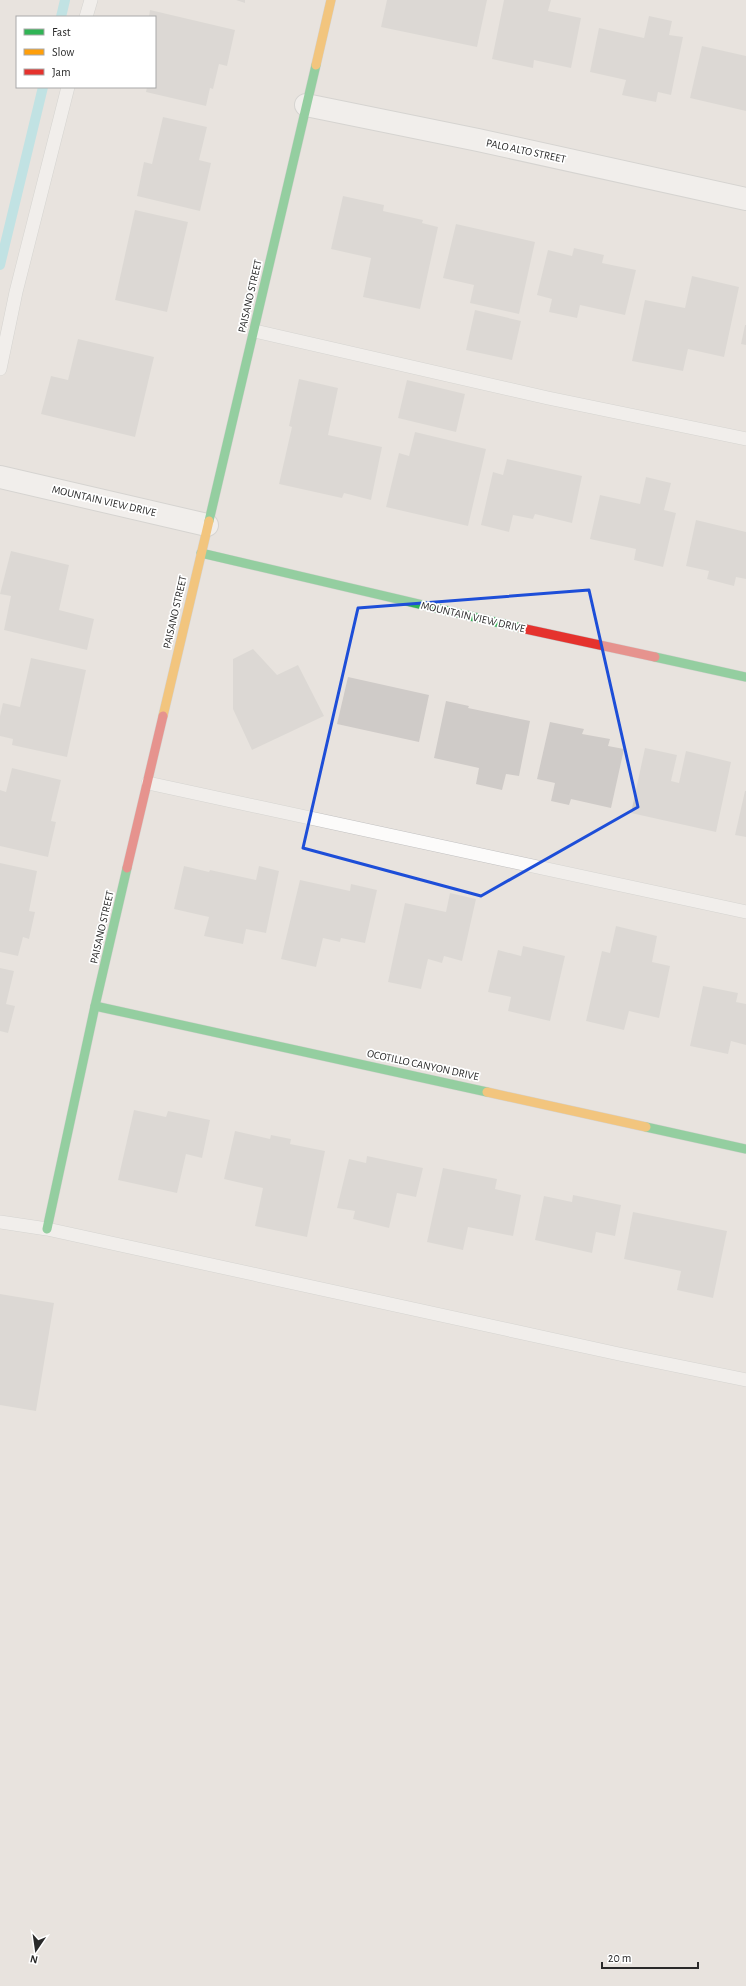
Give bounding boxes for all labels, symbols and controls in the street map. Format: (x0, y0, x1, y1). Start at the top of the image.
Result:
legend (16, 16, 156, 88)
text: Fast (52, 26, 71, 38)
text: Slow (52, 46, 74, 58)
text: Jam (52, 66, 71, 78)
street label: PALO ALTO STREET (485, 137, 567, 165)
street label: PAISANO STREET (236, 258, 264, 334)
street label: MOUNTAIN VIEW DRIVE (51, 484, 158, 519)
street label: PAISANO STREET (161, 574, 189, 650)
street label: MOUNTAIN VIEW DRIVE (420, 600, 527, 635)
street label: PAISANO STREET (88, 889, 116, 965)
street label: OCOTILLO CANYON DRIVE (366, 1048, 481, 1082)
north arrow (16, 1930, 56, 1970)
scale bar (602, 1944, 698, 1970)
text: 20 m (608, 1952, 631, 1964)
text: N (29, 1953, 39, 1965)

